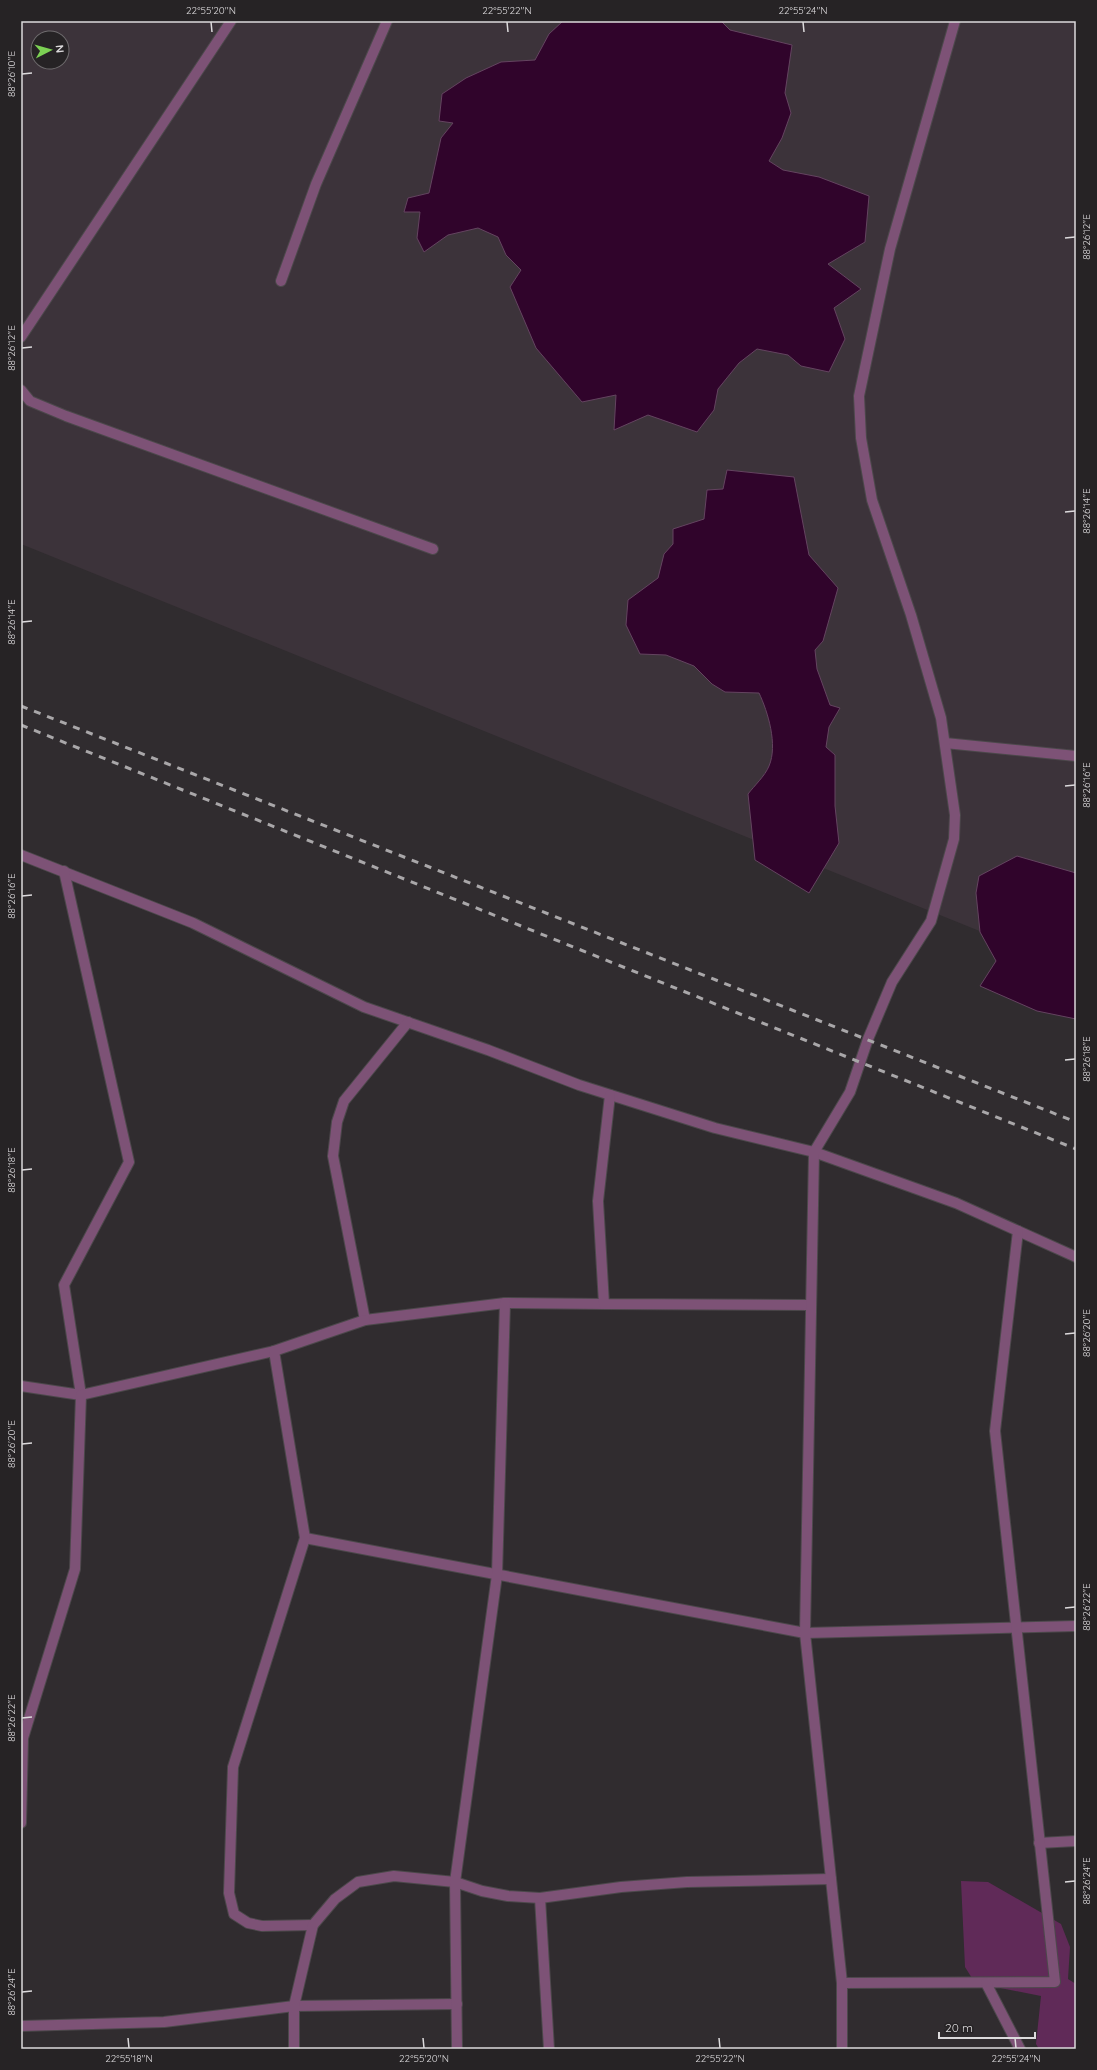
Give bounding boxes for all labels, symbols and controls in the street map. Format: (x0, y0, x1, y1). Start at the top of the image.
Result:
text: 22°55'20"N (186, 4, 236, 17)
text: 22°55'22"N (482, 4, 532, 17)
text: 22°55'24"N (779, 4, 828, 17)
north arrow (30, 30, 70, 70)
text: N (53, 44, 67, 54)
text: 88°26'10"E (5, 51, 18, 97)
text: 88°26'12"E (1080, 214, 1093, 260)
text: 88°26'12"E (5, 325, 18, 371)
text: 88°26'14"E (1080, 488, 1093, 534)
text: 88°26'14"E (5, 599, 18, 645)
text: 88°26'16"E (1080, 762, 1093, 808)
text: 88°26'16"E (5, 873, 18, 919)
text: 88°26'18"E (1080, 1036, 1093, 1082)
text: 88°26'18"E (5, 1147, 18, 1193)
text: 88°26'20"E (1080, 1309, 1093, 1357)
text: 88°26'20"E (5, 1420, 18, 1468)
text: 88°26'22"E (1080, 1583, 1093, 1631)
text: 88°26'22"E (5, 1694, 18, 1742)
text: 88°26'24"E (1080, 1857, 1093, 1905)
text: 88°26'24"E (5, 1968, 18, 2016)
scale bar (939, 2014, 1035, 2040)
text: 20 m (945, 2020, 973, 2035)
text: 22°55'18"N (105, 2052, 153, 2065)
text: 22°55'20"N (399, 2052, 449, 2065)
text: 22°55'22"N (695, 2052, 745, 2065)
text: 22°55'24"N (992, 2052, 1041, 2065)

